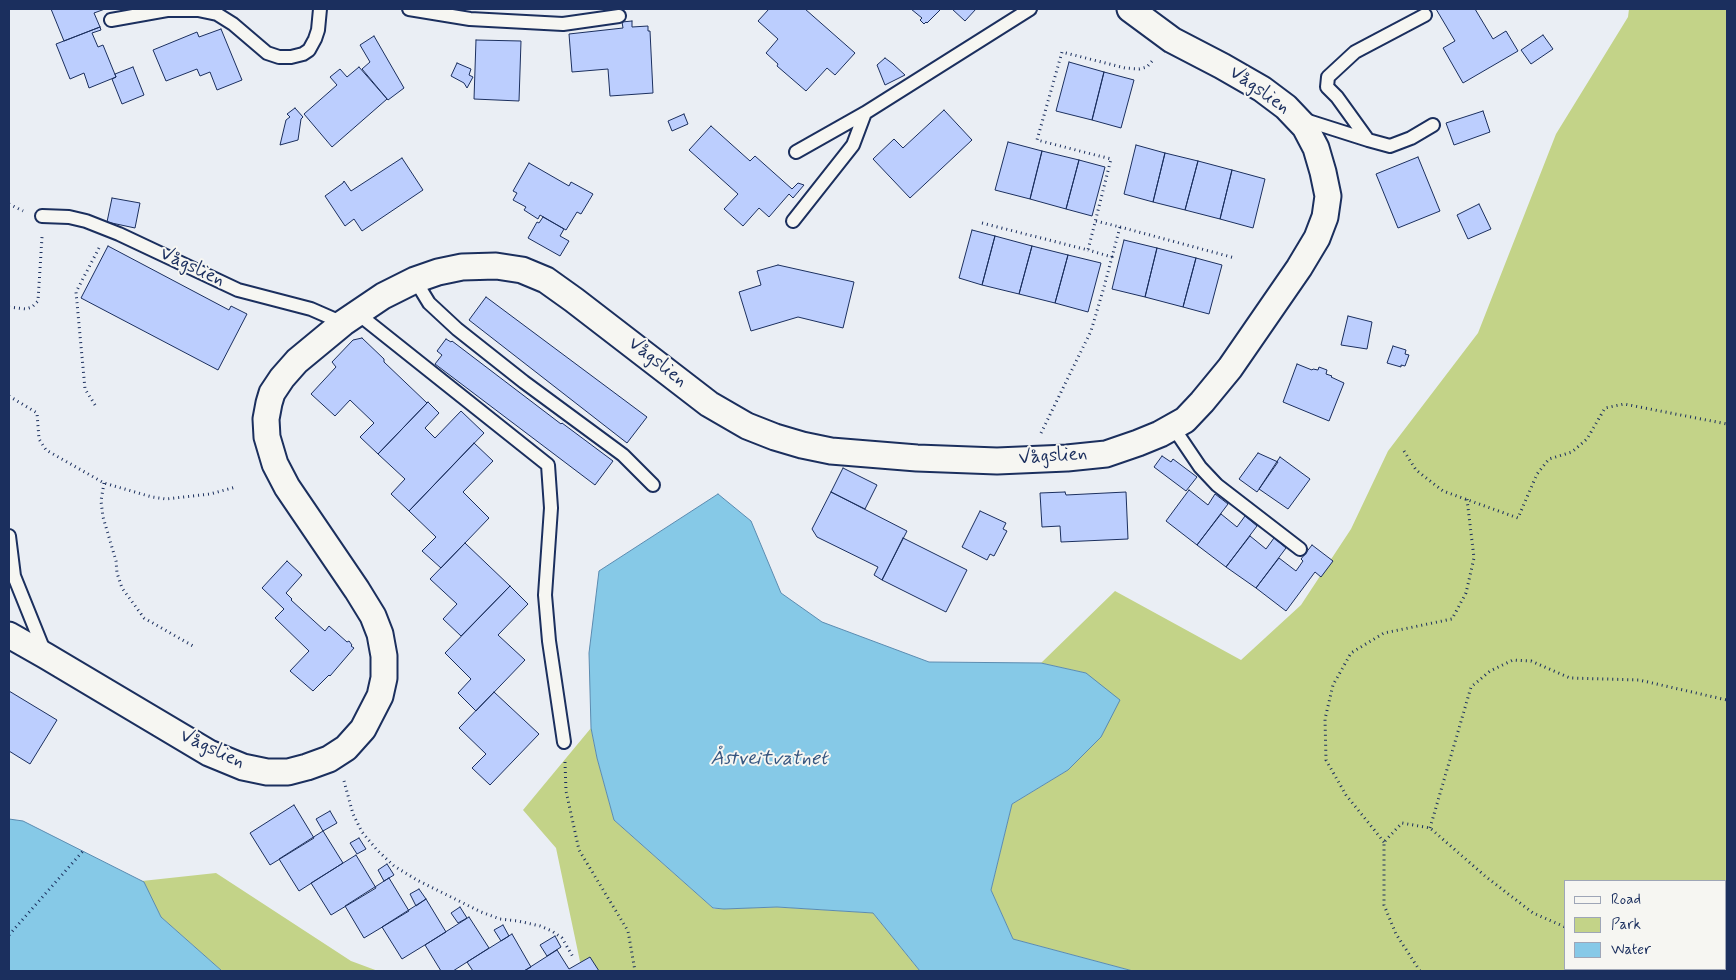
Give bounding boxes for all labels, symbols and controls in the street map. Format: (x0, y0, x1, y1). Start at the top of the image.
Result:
street label: Vågslien (1224, 62, 1294, 120)
street label: Vågslien (156, 243, 228, 293)
street label: Vågslien (623, 333, 691, 393)
street label: Vågslien (1018, 443, 1088, 471)
street label: Vågslien (176, 725, 248, 775)
water label: Åstveitvatnet (711, 748, 827, 772)
legend (1564, 880, 1726, 970)
text: Road (1611, 890, 1641, 910)
text: Park (1611, 915, 1641, 935)
text: Water (1611, 940, 1651, 960)

